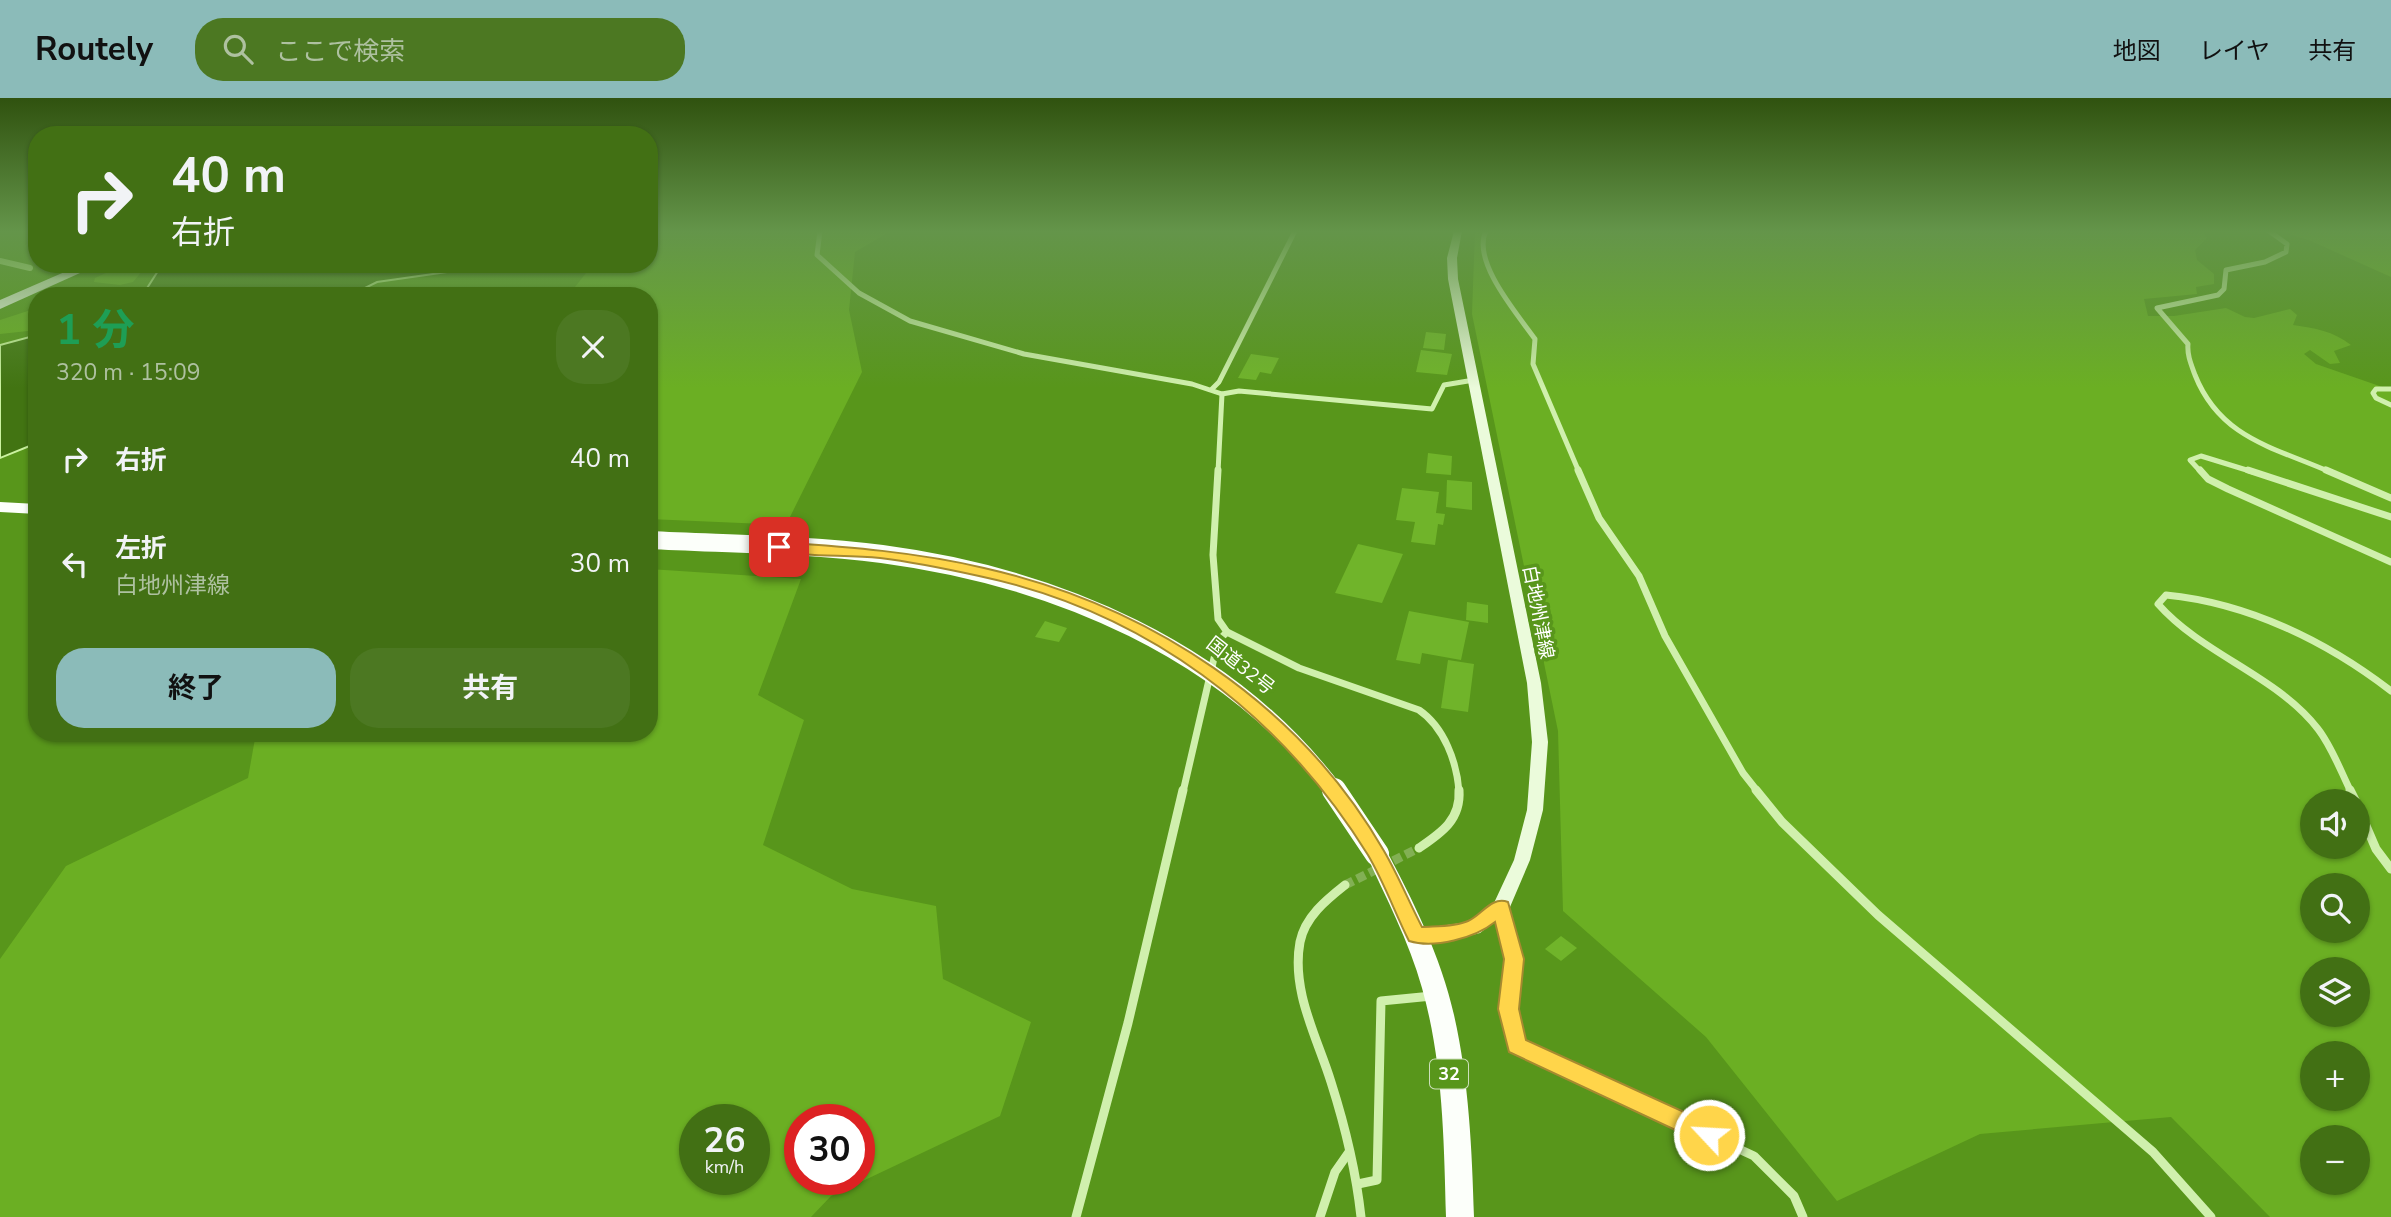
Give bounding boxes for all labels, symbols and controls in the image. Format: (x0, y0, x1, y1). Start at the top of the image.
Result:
search box (195, 18, 685, 81)
text: Routely (35, 27, 153, 72)
icon: search (219, 30, 257, 68)
text: ここで検索 (275, 34, 405, 69)
text: 地図 (2113, 35, 2161, 67)
text: レイヤ (2199, 35, 2270, 67)
text: 共有 (2308, 35, 2356, 67)
text: 40 m (171, 142, 286, 209)
icon: right (56, 154, 147, 245)
text: 右折 (171, 211, 235, 254)
text: 1 分 (56, 302, 135, 359)
button: close (556, 310, 630, 384)
text: 320 m · 15:09 (56, 357, 201, 388)
icon: right (56, 440, 94, 478)
text: 40 m (570, 441, 630, 476)
text: 右折 (115, 443, 167, 478)
pin (749, 517, 809, 577)
icon: arrive (760, 528, 798, 566)
text: 左折 (115, 531, 167, 566)
icon: left (56, 545, 94, 583)
text: 30 m (570, 546, 630, 581)
street label: 白地州津線 (1516, 563, 1560, 661)
text: 白地州津線 (115, 570, 230, 601)
street label: 国道32号 (1201, 631, 1280, 701)
button: 終了 (56, 648, 336, 728)
button: 共有 (350, 648, 630, 728)
map controls (2300, 789, 2370, 1195)
button: sound (2300, 789, 2370, 859)
button: search (2300, 873, 2370, 943)
button: layers (2300, 957, 2370, 1027)
button: + (2300, 1041, 2370, 1111)
road number: 32 (1430, 1059, 1468, 1088)
position arrow (1672, 1098, 1746, 1172)
speed limit sign: 30 (784, 1104, 875, 1195)
text: 26 (703, 1117, 746, 1164)
button: − (2300, 1125, 2370, 1195)
text: km/h (705, 1155, 744, 1179)

